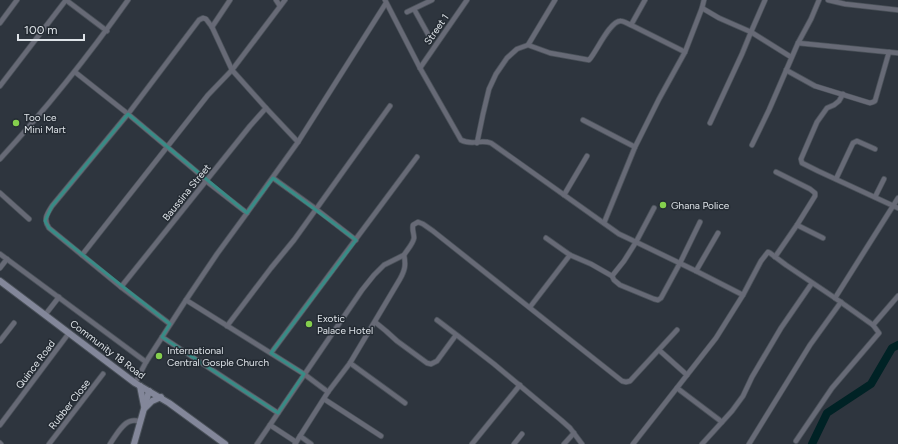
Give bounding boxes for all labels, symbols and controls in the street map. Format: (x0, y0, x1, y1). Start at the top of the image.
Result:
street label: Street 1 (421, 11, 452, 47)
scale bar (18, 16, 84, 42)
text: 100 m (24, 23, 58, 37)
place label: Too Ice Mini Mart (24, 111, 66, 136)
marker: Too Ice Mini Mart (11, 118, 21, 128)
street label: Baussina Street (159, 161, 213, 223)
place label: Ghana Police (671, 199, 730, 212)
marker: Ghana Police (658, 200, 668, 210)
place label: Exotic Palace Hotel (317, 312, 373, 337)
street label: Community 18 Road (68, 317, 148, 382)
marker: Exotic Palace Hotel (304, 319, 314, 329)
street label: Quince Road (13, 337, 58, 391)
place label: International Central Gosple Church (167, 344, 269, 369)
marker: International Central Gosple Church (154, 351, 164, 361)
street label: Rubber Close (46, 376, 93, 432)

